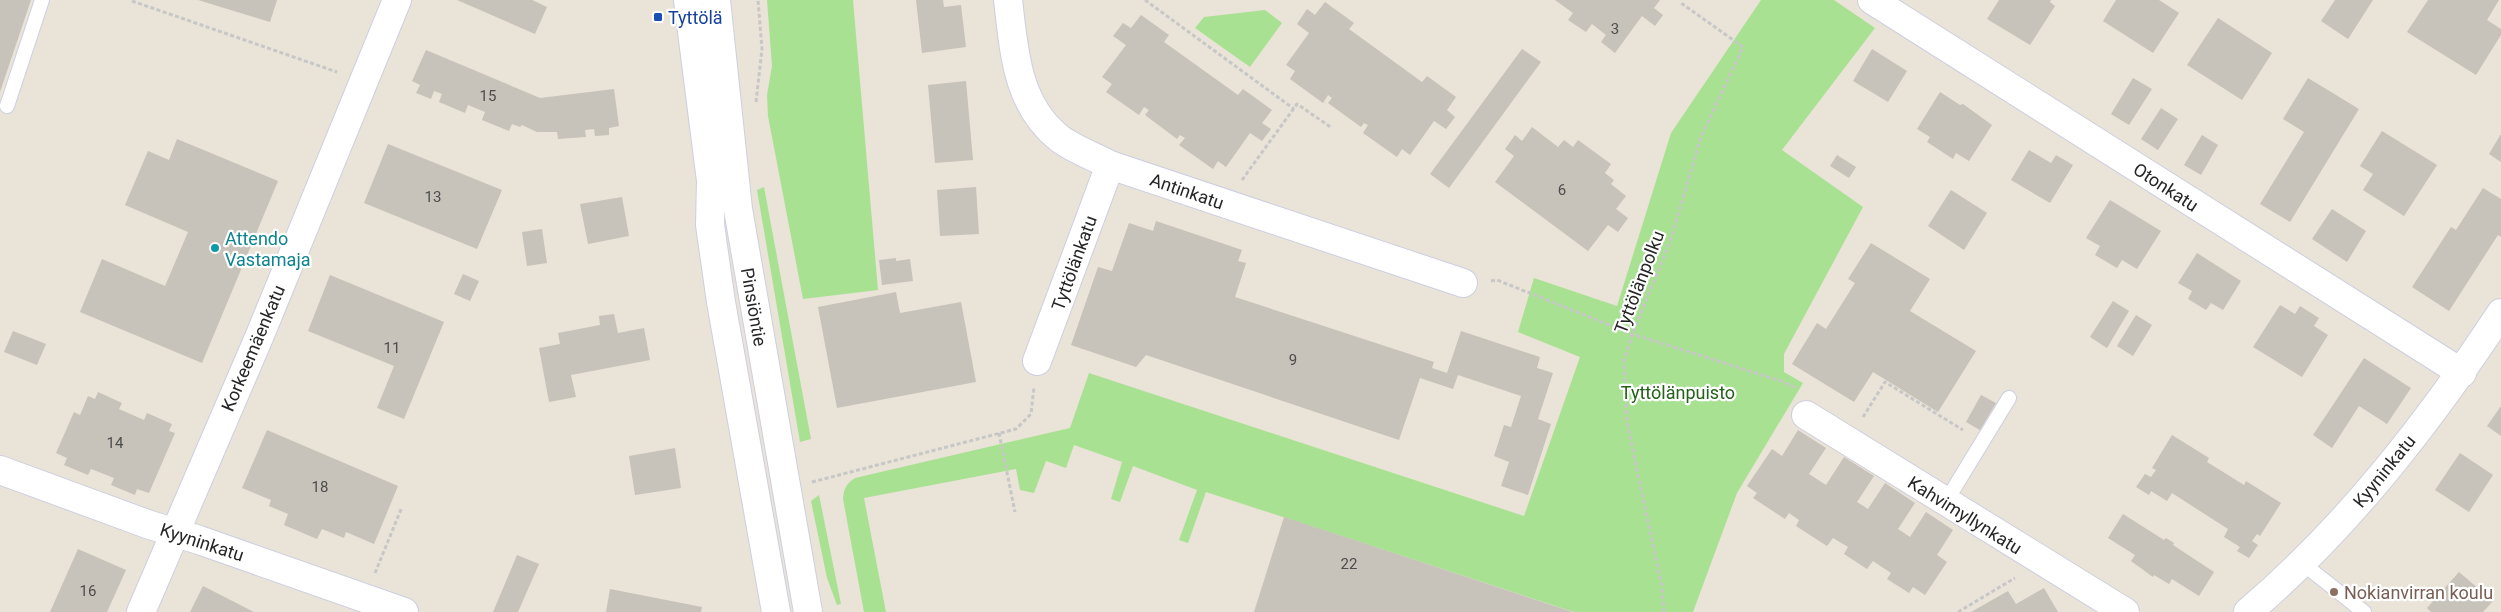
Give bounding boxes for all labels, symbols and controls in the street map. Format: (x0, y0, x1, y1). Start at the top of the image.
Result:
place label: Tyttölä (668, 7, 723, 28)
marker: Tyttölä (652, 11, 664, 23)
house number: 3 (1611, 20, 1619, 38)
house number: 15 (480, 87, 496, 105)
street label: Otonkatu (2130, 158, 2202, 216)
street label: Antinkatu (1147, 169, 1227, 213)
house number: 6 (1558, 181, 1566, 199)
house number: 13 (425, 188, 441, 206)
street label: Tyttölänkatu (1047, 213, 1101, 313)
place label: Attendo Vastamaja (225, 228, 311, 270)
street label: Tyttölänpolku (1610, 228, 1668, 336)
marker: Attendo Vastamaja (209, 242, 221, 254)
street label: Pinsiöntie (737, 266, 771, 348)
street label: Korkeemäenkatu (217, 282, 289, 414)
house number: 11 (384, 339, 400, 357)
house number: 9 (1289, 351, 1297, 369)
park label: Tyttölänpuisto (1621, 382, 1735, 403)
street label: Kyyninkatu (2348, 431, 2420, 511)
house number: 14 (107, 434, 124, 452)
street label: Kahvimyllynkatu (1904, 472, 2026, 558)
house number: 18 (312, 478, 328, 496)
street label: Kyyninkatu (157, 519, 247, 565)
house number: 22 (1341, 555, 1357, 573)
house number: 16 (80, 582, 96, 600)
place label: Nokianvirran koulu (2344, 582, 2493, 603)
marker: Nokianvirran koulu (2328, 586, 2340, 598)

